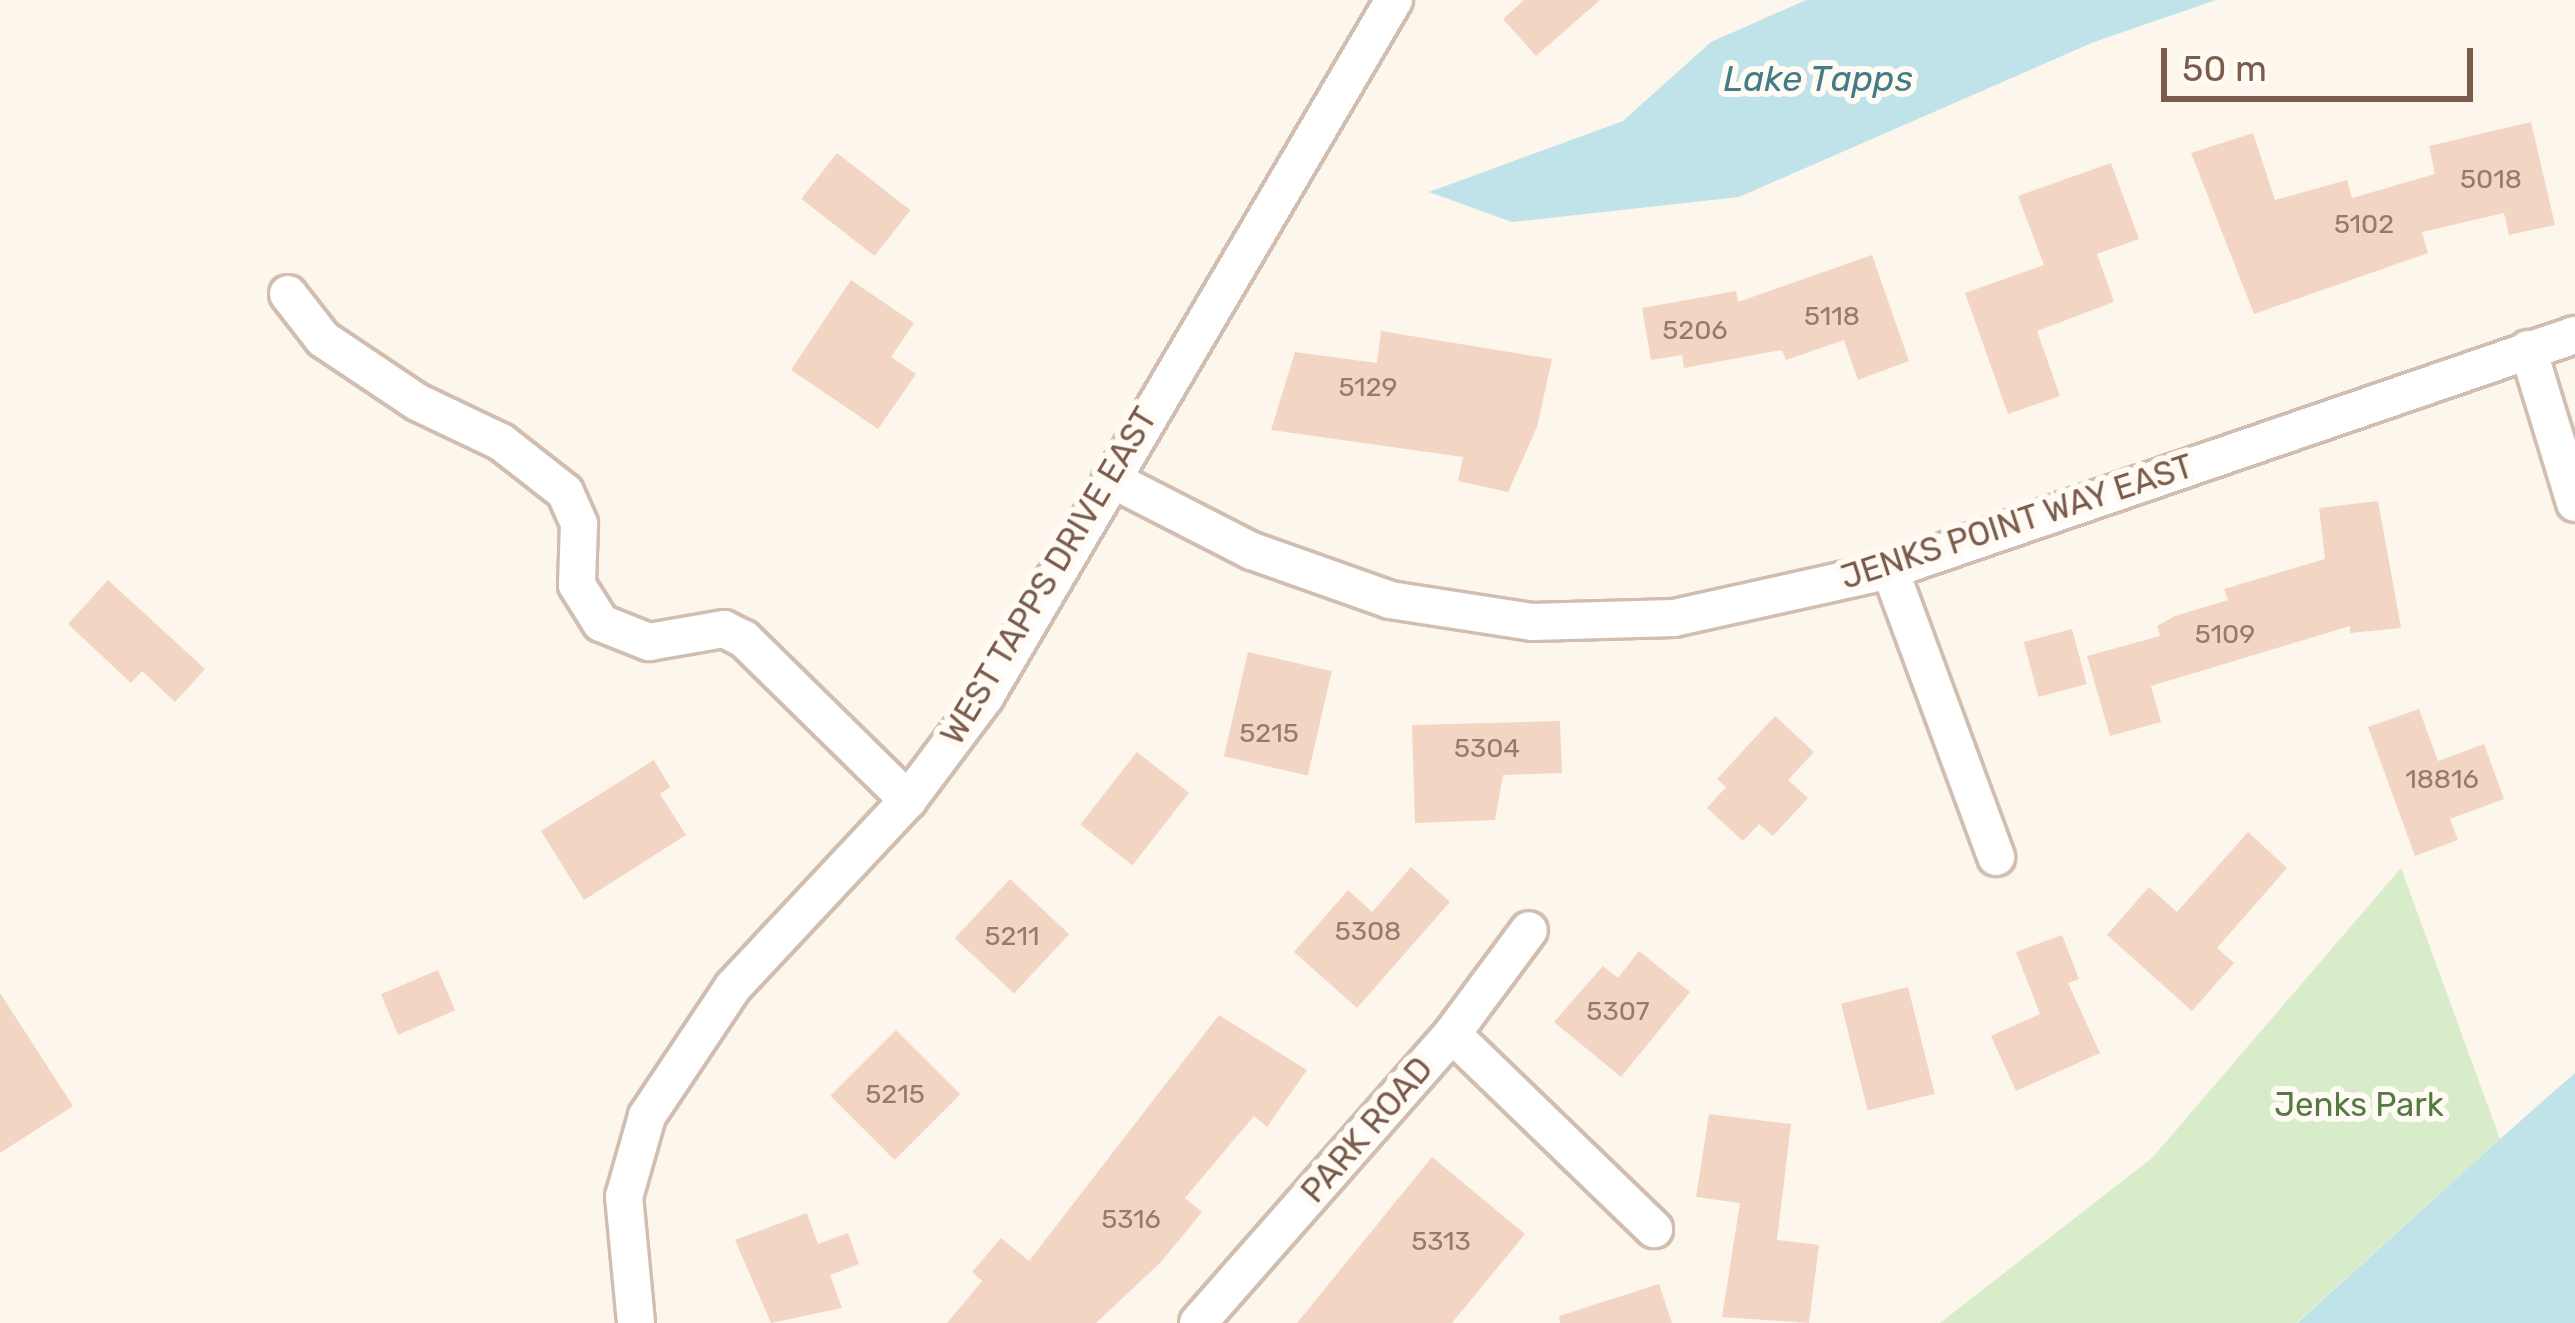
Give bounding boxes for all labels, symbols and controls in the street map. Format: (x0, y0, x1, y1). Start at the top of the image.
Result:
scale bar (2167, 24, 2479, 98)
text: 50 m (2182, 47, 2267, 90)
water label: Lake Tapps (1723, 57, 1913, 101)
house number: 5018 (2460, 164, 2522, 196)
house number: 5102 (2334, 209, 2394, 241)
house number: 5118 (1804, 301, 1860, 333)
house number: 5206 (1662, 315, 1728, 347)
house number: 5129 (1338, 372, 1398, 404)
street label: WEST TAPPS DRIVE EAST (932, 400, 1166, 752)
street label: JENKS POINT WAY EAST (1835, 446, 2199, 598)
house number: 5109 (2195, 619, 2255, 651)
house number: 5215 (1239, 718, 1299, 750)
house number: 5304 (1454, 733, 1520, 765)
house number: 18816 (2405, 764, 2479, 796)
house number: 5308 (1335, 916, 1401, 948)
house number: 5211 (985, 921, 1039, 953)
house number: 5307 (1586, 996, 1650, 1028)
street label: PARK ROAD (1293, 1049, 1441, 1211)
house number: 5215 (865, 1079, 925, 1111)
park label: Jenks Park (2274, 1085, 2444, 1125)
house number: 5316 (1101, 1204, 1161, 1236)
house number: 5313 (1411, 1226, 1471, 1258)

